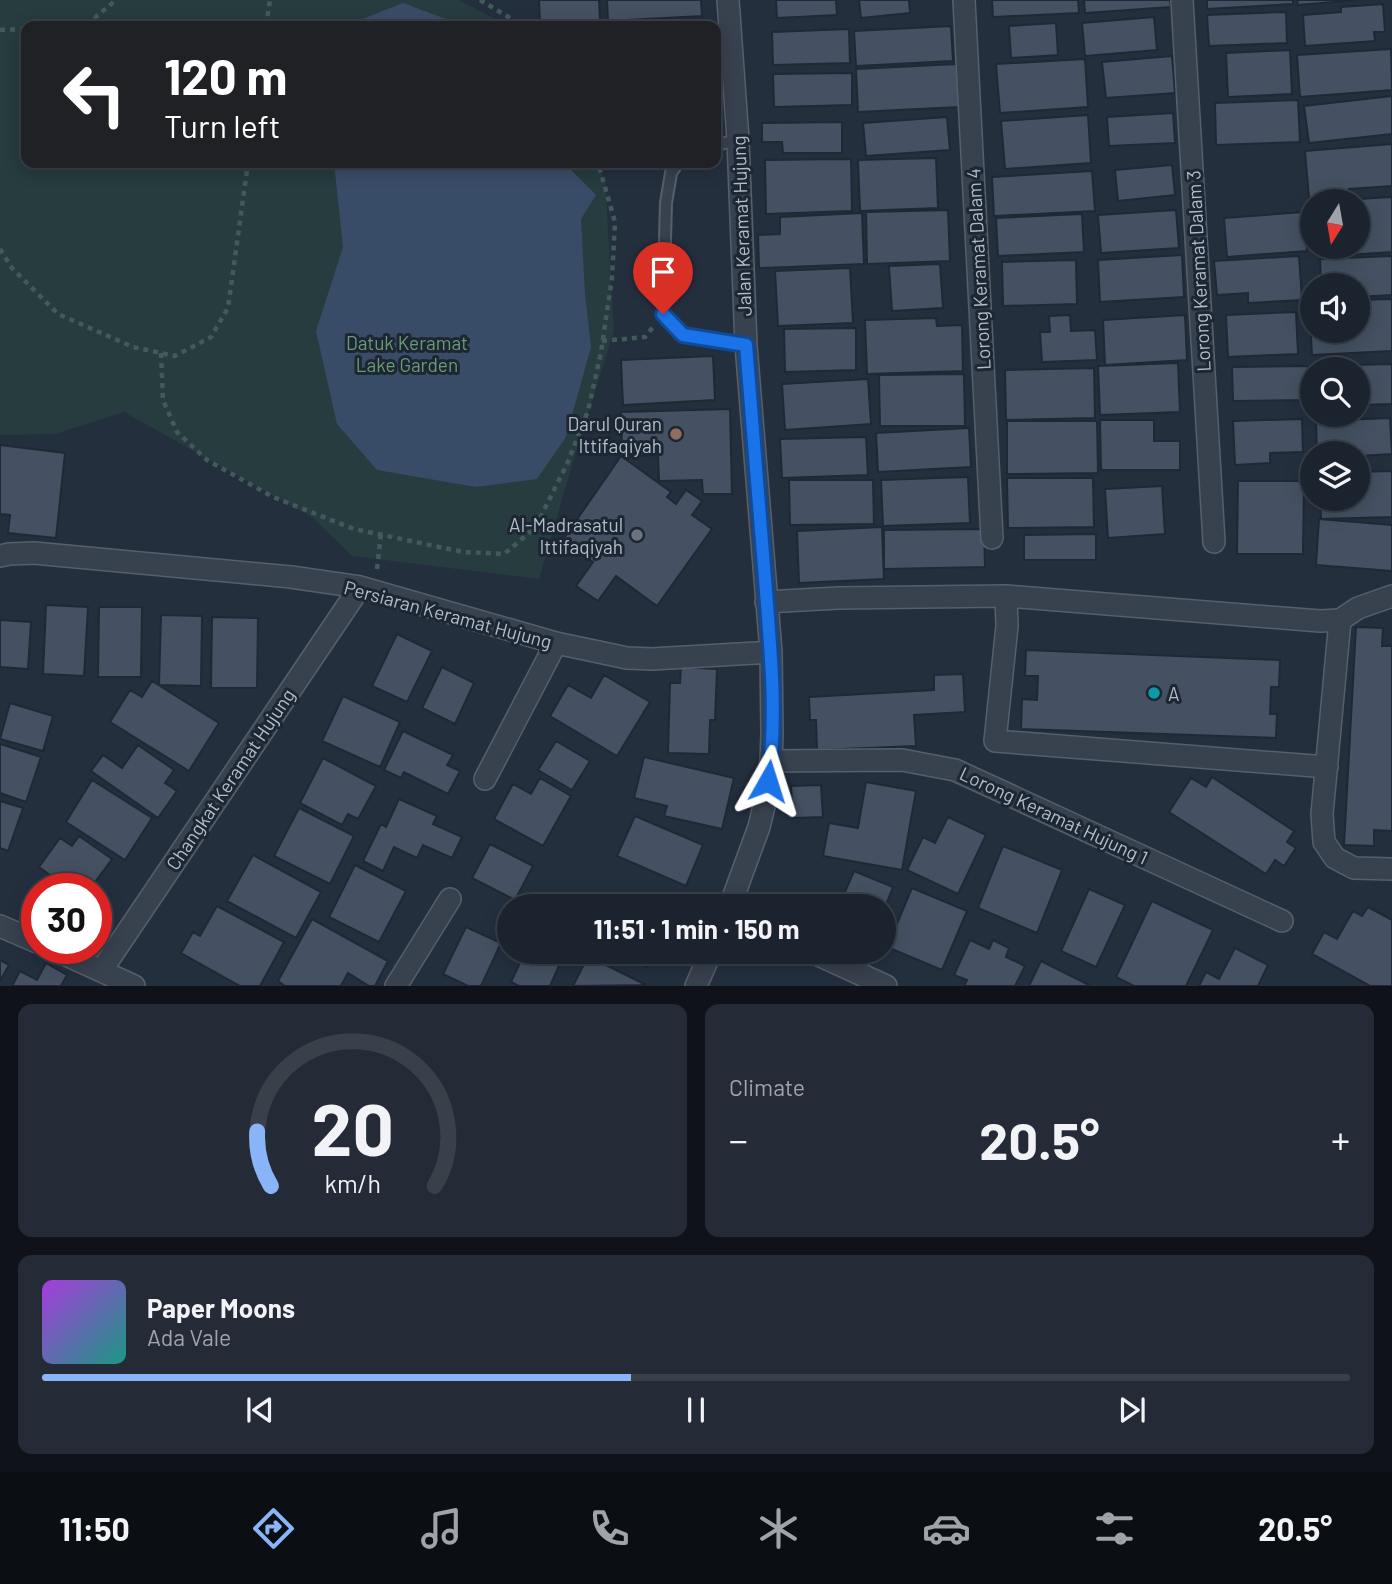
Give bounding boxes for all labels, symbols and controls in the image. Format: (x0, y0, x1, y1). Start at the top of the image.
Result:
text: 120 m (164, 46, 287, 105)
icon: left (49, 49, 140, 140)
text: Turn left (164, 106, 281, 144)
street label: Jalan Keramat Hujung (726, 135, 756, 317)
street label: Lorong Keramat Dalam 4 (961, 168, 995, 370)
street label: Lorong Keramat Dalam 3 (1181, 170, 1215, 372)
north arrow (1300, 189, 1370, 259)
map controls (1300, 189, 1370, 511)
pin (633, 242, 693, 314)
icon: arrive (644, 253, 682, 291)
button: sound (1300, 273, 1370, 343)
park label: Datuk Keramat Lake Garden (346, 331, 468, 376)
button: search (1300, 357, 1370, 427)
place label: Darul Quran Ittifaqiyah (567, 412, 662, 457)
marker: Darul Quran Ittifaqiyah (668, 426, 684, 442)
button: layers (1300, 441, 1370, 511)
place label: Al-Madrasatul Ittifaqiyah (509, 513, 623, 558)
marker: Al-Madrasatul Ittifaqiyah (629, 527, 645, 543)
street label: Persiaran Keramat Hujung (342, 575, 554, 653)
place label: A (1168, 682, 1180, 705)
street label: Changkat Keramat Hujung (161, 684, 299, 874)
marker: A (1146, 685, 1162, 701)
position arrow (731, 744, 805, 818)
street label: Lorong Keramat Hujung 1 (956, 761, 1152, 869)
speed limit sign: 30 (21, 873, 112, 964)
text: 11:51 · 1 min · 150 m (594, 913, 799, 944)
text: Climate (729, 1073, 805, 1101)
text: 20 (311, 1084, 394, 1172)
text: 20.5° (979, 1108, 1100, 1170)
text: − (729, 1116, 748, 1162)
text: + (1331, 1116, 1350, 1162)
text: km/h (324, 1168, 381, 1198)
text: Paper Moons (147, 1292, 295, 1323)
text: Ada Vale (147, 1323, 231, 1351)
icon: previous (241, 1391, 279, 1429)
icon: pause (677, 1391, 715, 1429)
icon: next (1113, 1391, 1151, 1429)
icon: directions (249, 1504, 298, 1553)
icon: music (417, 1504, 466, 1553)
icon: phone (585, 1504, 634, 1553)
icon: climate (754, 1504, 803, 1553)
icon: car (922, 1504, 971, 1553)
icon: filters (1090, 1504, 1139, 1553)
text: 11:50 (60, 1509, 130, 1547)
text: 20.5° (1258, 1509, 1332, 1547)

